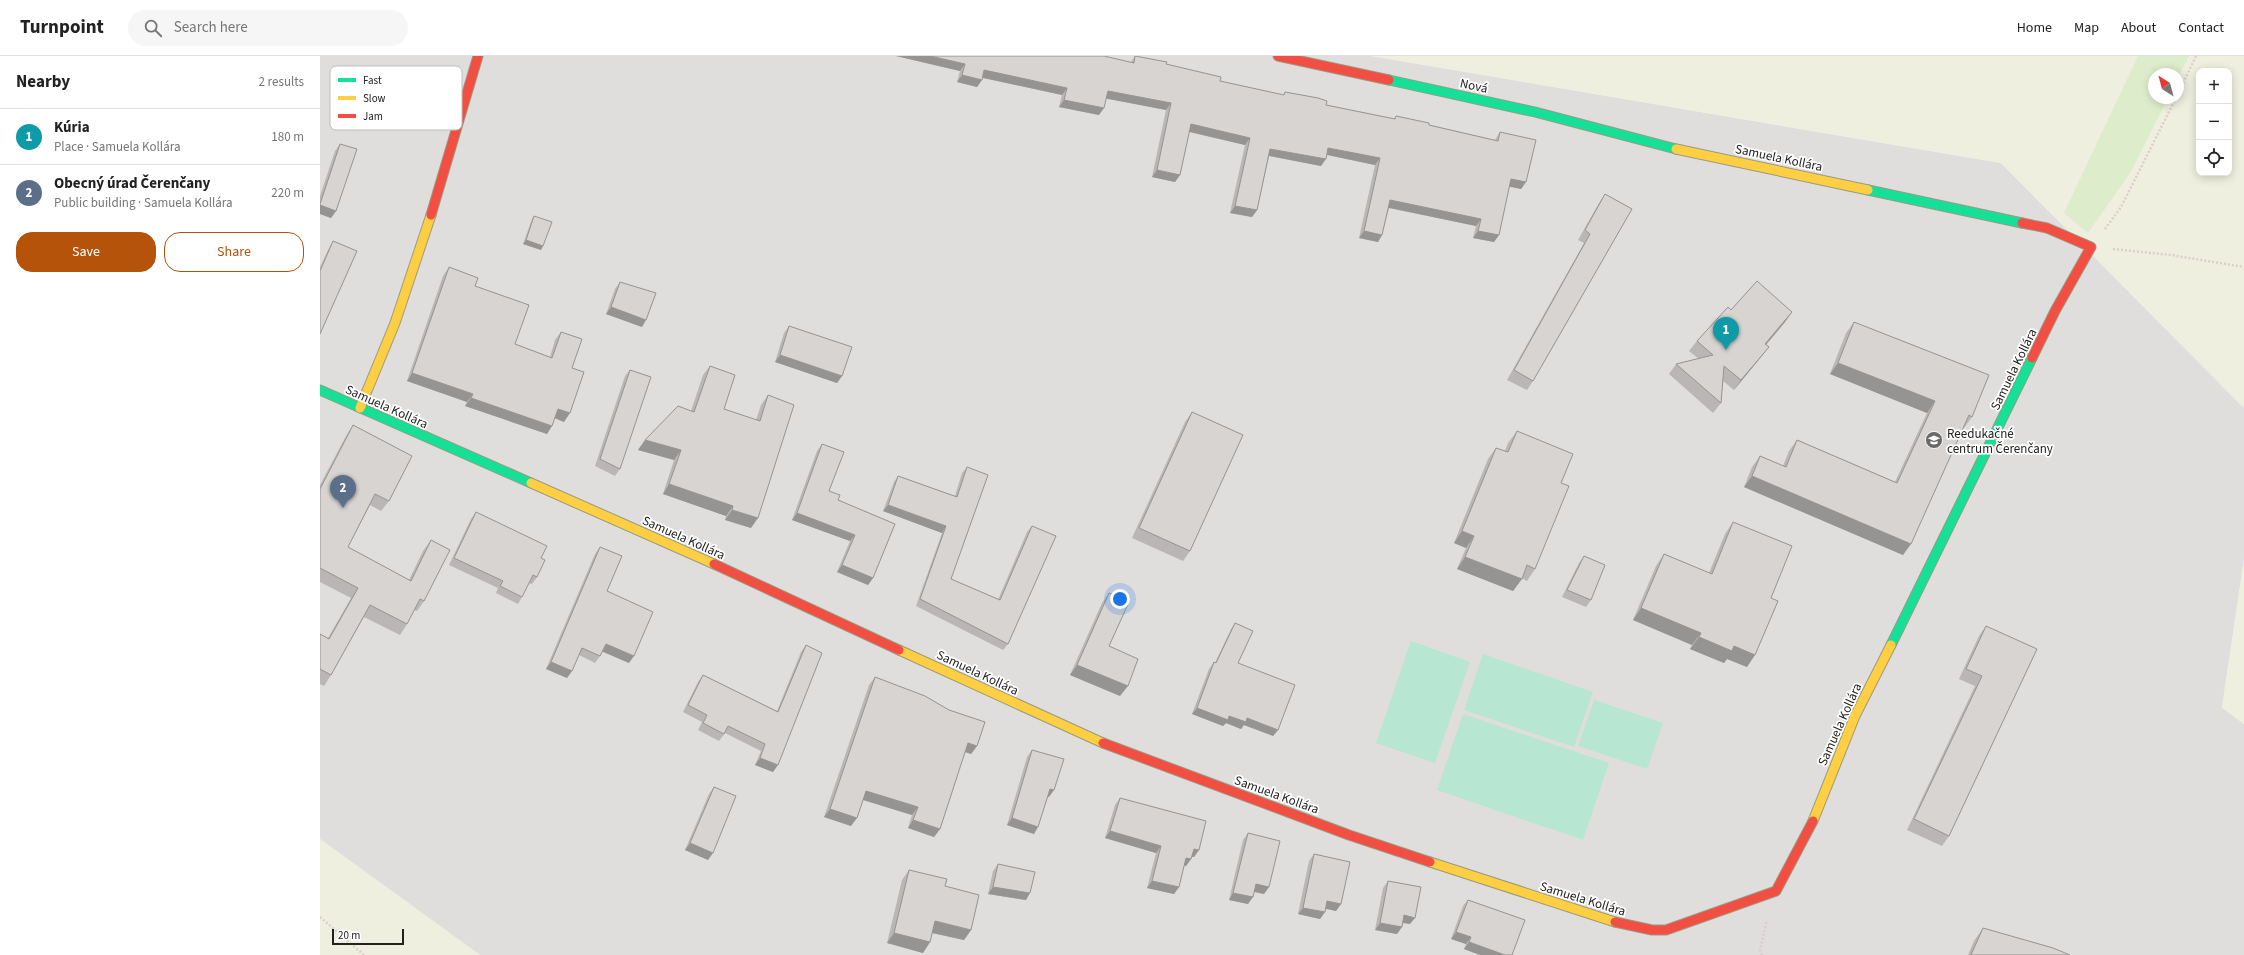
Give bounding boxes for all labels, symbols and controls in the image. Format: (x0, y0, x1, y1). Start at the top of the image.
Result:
search box (128, 10, 408, 46)
text: Turnpoint (20, 14, 104, 41)
icon: search (142, 17, 164, 39)
text: Search here (174, 17, 248, 38)
text: Home (2017, 18, 2052, 38)
text: Map (2074, 18, 2099, 38)
text: About (2121, 18, 2156, 38)
text: Contact (2178, 18, 2224, 38)
legend (330, 66, 462, 130)
north arrow (2148, 68, 2184, 104)
map controls (2196, 68, 2232, 176)
button: + (2196, 68, 2232, 104)
text: Nearby (16, 70, 70, 94)
text: 2 results (259, 73, 304, 91)
text: Fast (363, 73, 382, 88)
street label: Nová (1458, 74, 1489, 98)
text: Slow (363, 91, 386, 106)
button: − (2196, 104, 2232, 140)
text: Jam (363, 109, 383, 124)
text: Kúria (54, 117, 90, 138)
text: 1 (26, 128, 32, 146)
text: 180 m (271, 128, 304, 146)
text: Place · Samuela Kollára (54, 138, 180, 156)
street label: Samuela Kollára (1734, 140, 1824, 176)
button: locate (2196, 140, 2232, 176)
text: Obecný úrad Čerenčany (54, 173, 210, 194)
text: 2 (26, 184, 32, 202)
text: 220 m (271, 184, 304, 202)
text: Public building · Samuela Kollára (54, 194, 233, 212)
button: Save (16, 232, 156, 272)
button: Share (164, 232, 304, 272)
pin: 1 (1713, 317, 1739, 350)
street label: Samuela Kollára (1986, 326, 2041, 413)
street label: Samuela Kollára (342, 381, 431, 433)
place label: Reedukačné centrum Čerenčany (1947, 425, 2053, 458)
school or university icon: Reedukačné centrum Čerenčany (1924, 430, 1944, 450)
pin: 2 (330, 475, 356, 508)
street label: Samuela Kollára (639, 512, 728, 564)
your location (1110, 589, 1130, 609)
street label: Samuela Kollára (934, 646, 1022, 700)
street label: Samuela Kollára (1814, 680, 1866, 769)
street label: Samuela Kollára (1232, 771, 1321, 819)
street label: Samuela Kollára (1538, 877, 1628, 921)
scale bar (332, 927, 404, 946)
text: 20 m (338, 928, 360, 943)

